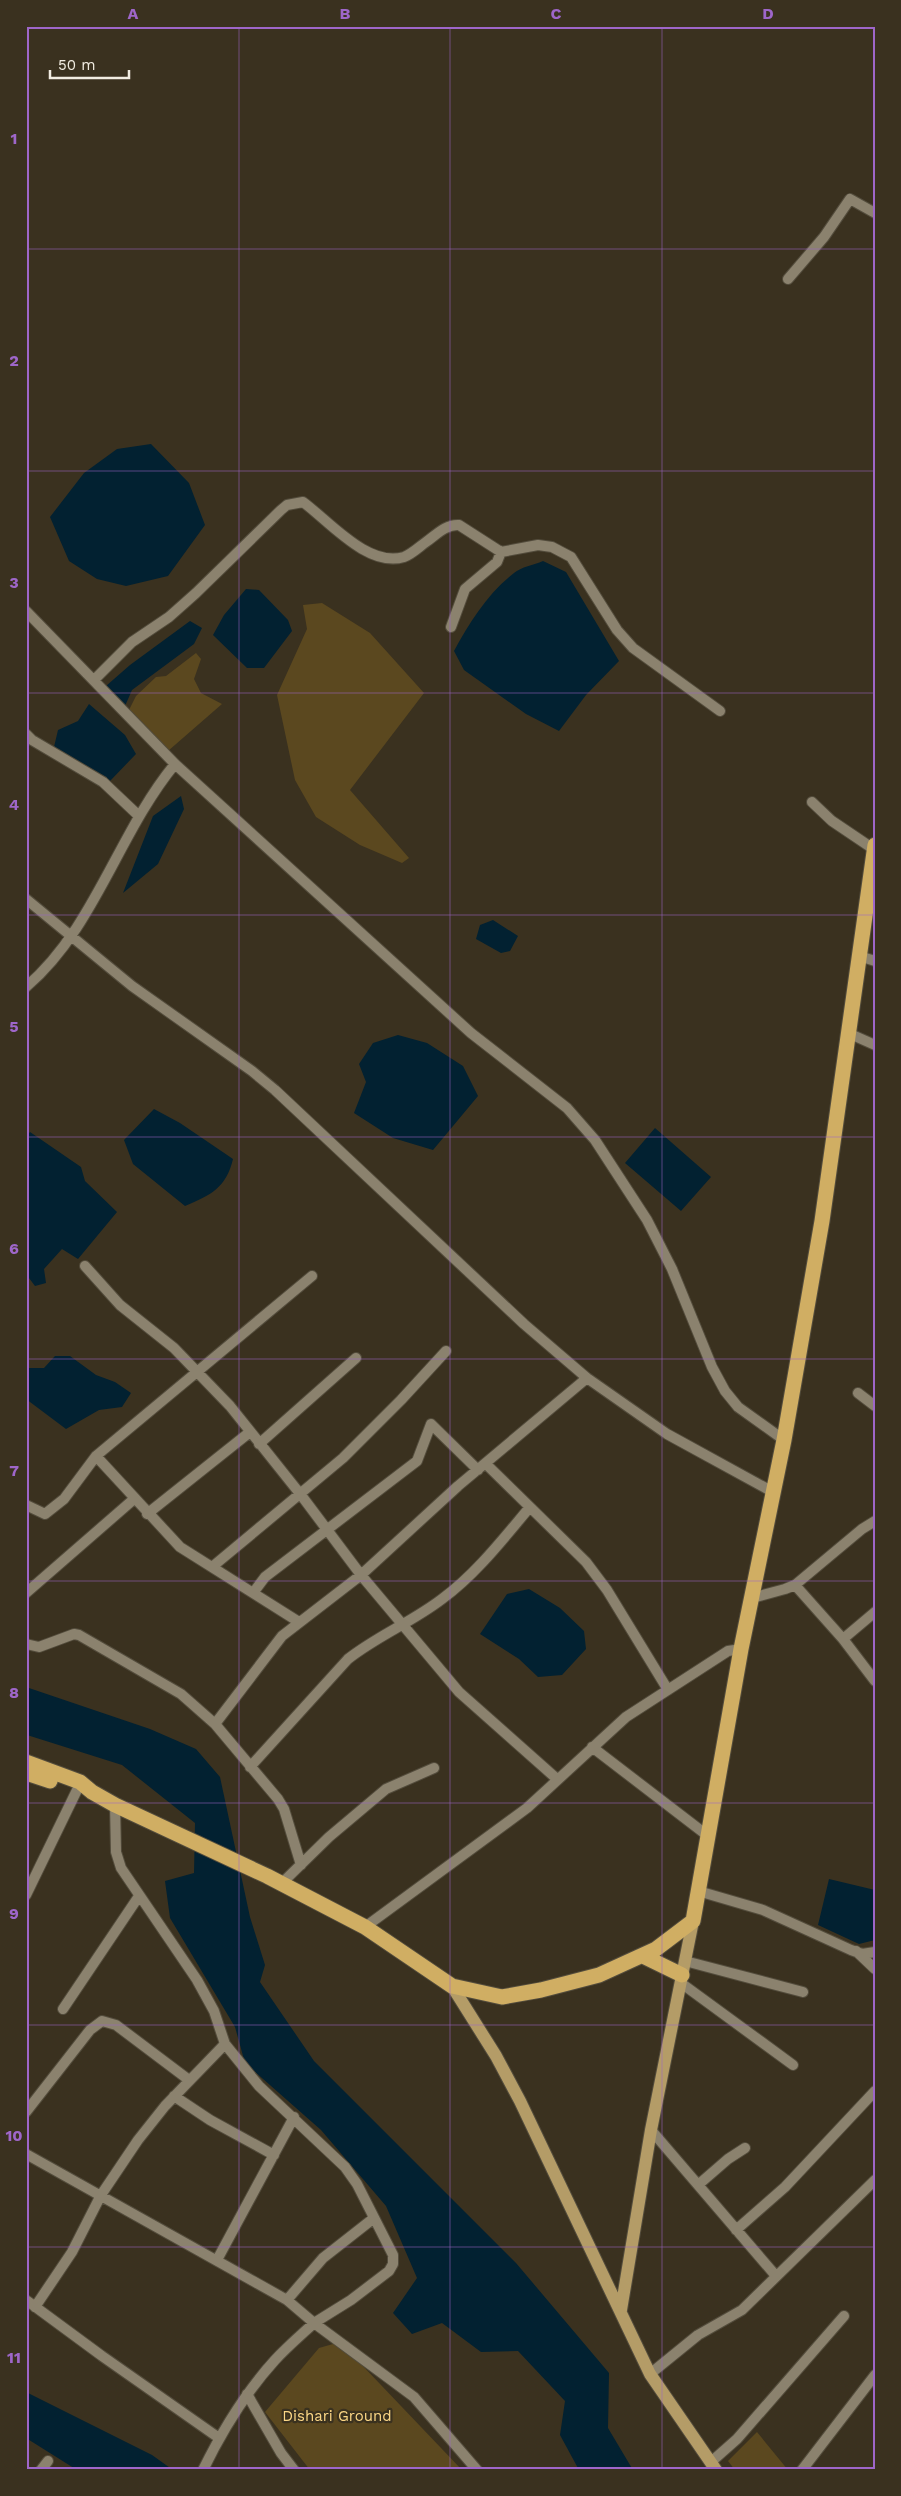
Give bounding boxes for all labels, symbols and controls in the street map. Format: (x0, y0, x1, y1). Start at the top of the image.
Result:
text: A (128, 4, 139, 23)
text: B (340, 4, 351, 23)
text: C (551, 4, 562, 23)
text: D (762, 4, 774, 23)
scale bar (50, 48, 129, 80)
text: 50 m (58, 56, 95, 74)
text: 1 (11, 129, 17, 148)
text: 2 (9, 351, 19, 370)
text: 3 (9, 573, 19, 592)
text: 4 (9, 795, 19, 814)
text: 5 (9, 1017, 19, 1036)
text: 6 (9, 1239, 19, 1258)
text: 7 (9, 1461, 19, 1480)
text: 8 (9, 1683, 19, 1702)
text: 9 (9, 1904, 19, 1923)
text: 10 (5, 2126, 23, 2145)
text: 11 (7, 2348, 21, 2367)
park label: Dishari Ground (282, 2407, 392, 2425)

